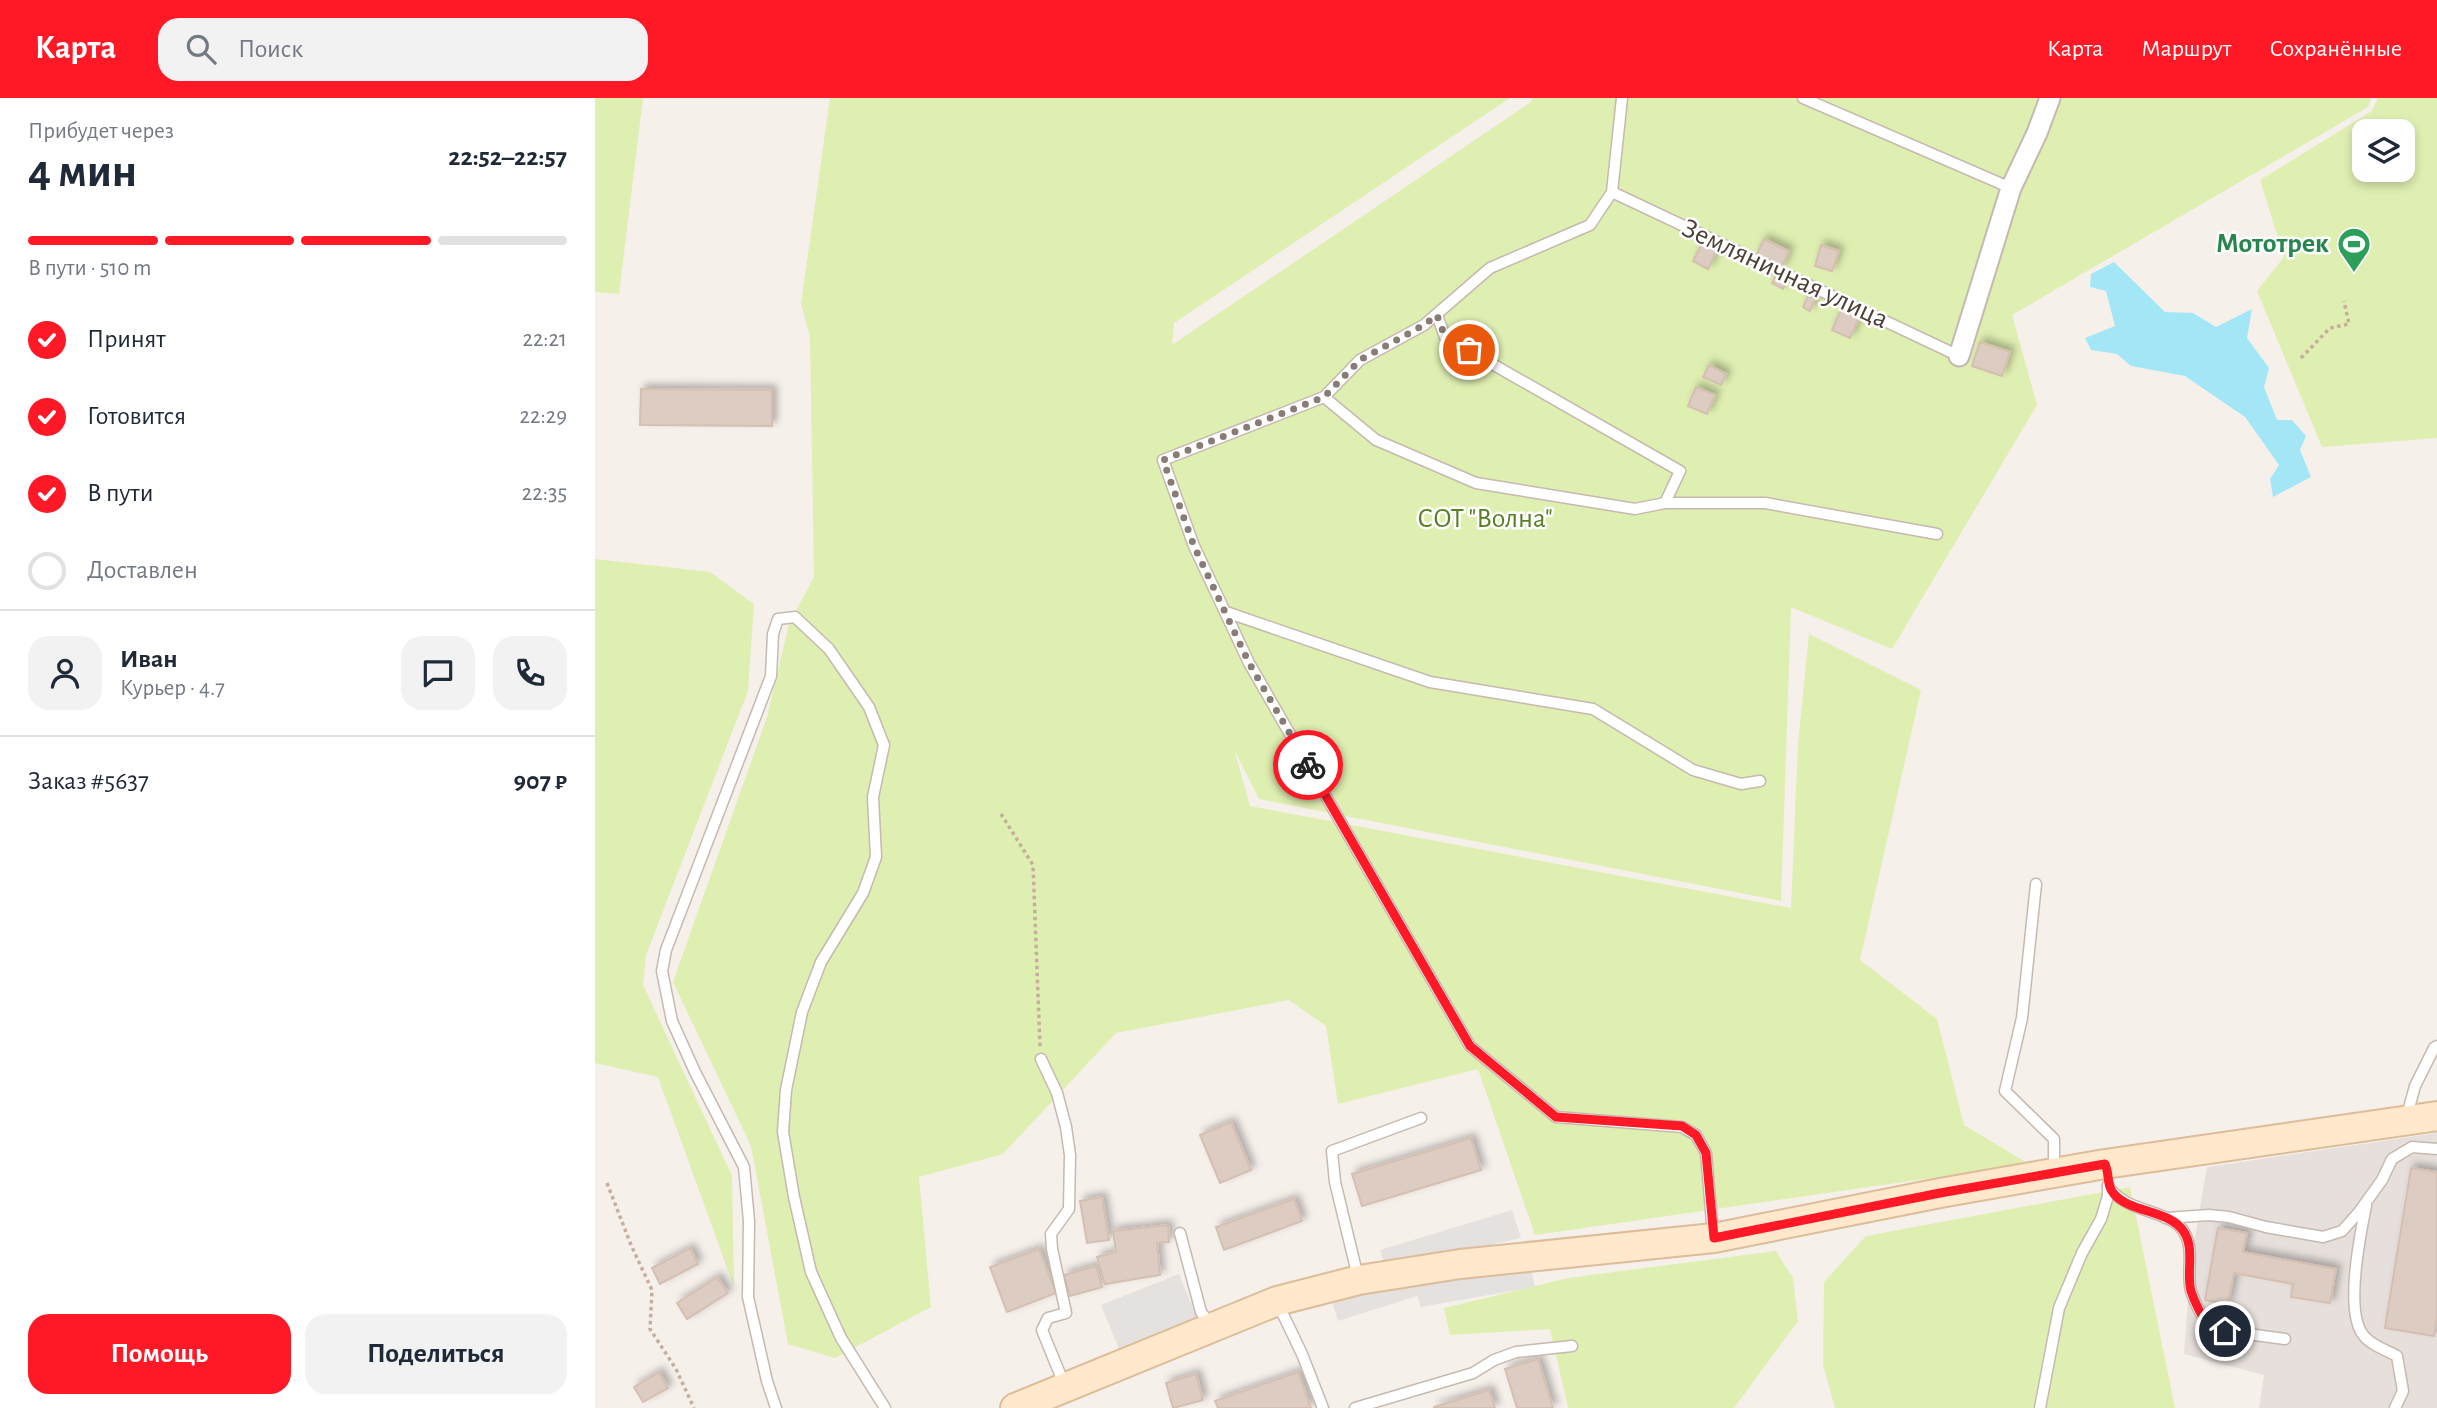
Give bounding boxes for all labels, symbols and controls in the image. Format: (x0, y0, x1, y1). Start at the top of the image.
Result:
search box (158, 18, 648, 81)
icon: search (182, 30, 220, 68)
text: Карта (35, 32, 116, 65)
text: Поиск (238, 36, 303, 62)
text: Карта (2047, 37, 2103, 61)
text: Маршрут (2141, 37, 2231, 61)
text: Сохранённые (2269, 37, 2402, 61)
map controls (2352, 119, 2415, 182)
button: layers (2352, 119, 2415, 182)
text: Прибудет через (28, 120, 174, 143)
text: 22:52–22:57 (448, 144, 567, 170)
text: 4 мин (28, 149, 137, 195)
street label: Земляничная улица (1678, 214, 1893, 334)
sports icon: Мототрек (2335, 225, 2373, 274)
place label: Мототрек (2216, 230, 2329, 258)
text: В пути · 510 m (28, 257, 152, 280)
pin (1439, 320, 1499, 380)
icon: check (28, 321, 66, 359)
text: Принят (87, 326, 166, 352)
text: 22:21 (522, 328, 567, 351)
icon: bag (1450, 331, 1488, 369)
icon: check (28, 398, 66, 436)
text: Готовится (87, 403, 186, 429)
text: 22:29 (520, 405, 567, 428)
icon: check (28, 475, 66, 513)
text: В пути (87, 480, 153, 506)
text: 22:35 (522, 482, 567, 505)
park label: СОТ "Волна" (1417, 505, 1553, 533)
text: Доставлен (87, 557, 198, 583)
button: person (28, 636, 102, 710)
button: chat (401, 636, 475, 710)
button: phone (493, 636, 567, 710)
text: Иван (120, 646, 178, 672)
text: Курьер · 4.7 (120, 677, 225, 700)
courier (1273, 730, 1343, 800)
icon: bike (1289, 746, 1327, 784)
text: Заказ #5637 (28, 768, 149, 794)
text: 907 ₽ (514, 768, 567, 794)
pin (2195, 1301, 2255, 1361)
icon: home (2206, 1312, 2244, 1350)
button: Помощь (28, 1314, 291, 1394)
button: Поделиться (305, 1314, 567, 1394)

